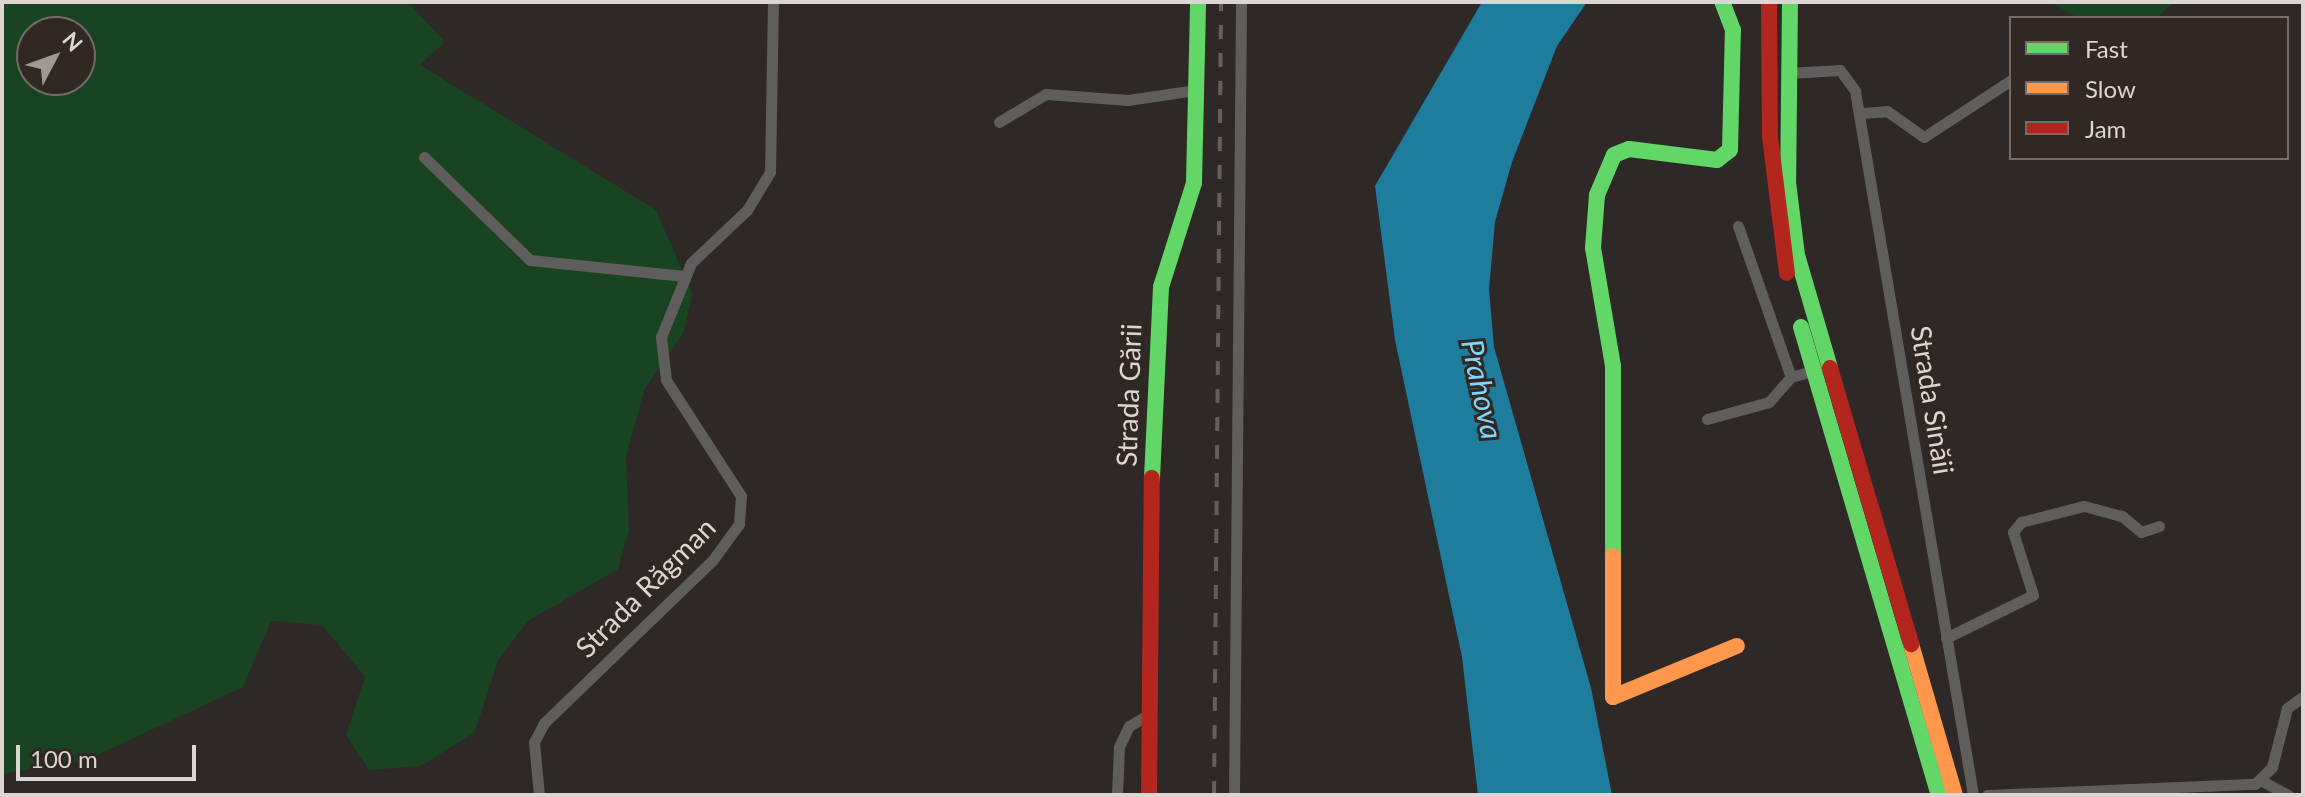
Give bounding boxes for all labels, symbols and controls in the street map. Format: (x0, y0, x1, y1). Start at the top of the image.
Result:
north arrow (16, 16, 96, 96)
legend (2009, 16, 2289, 160)
text: N (57, 26, 89, 56)
text: Fast (2085, 34, 2128, 63)
text: Slow (2085, 74, 2136, 103)
text: Jam (2085, 114, 2126, 143)
street label: Strada Gării (1109, 323, 1147, 467)
street label: Strada Sinăii (1905, 323, 1961, 477)
water label: Prahova (1455, 336, 1511, 442)
street label: Strada Răgman (568, 510, 722, 664)
scale bar (20, 729, 200, 779)
text: 100 m (30, 744, 98, 773)

